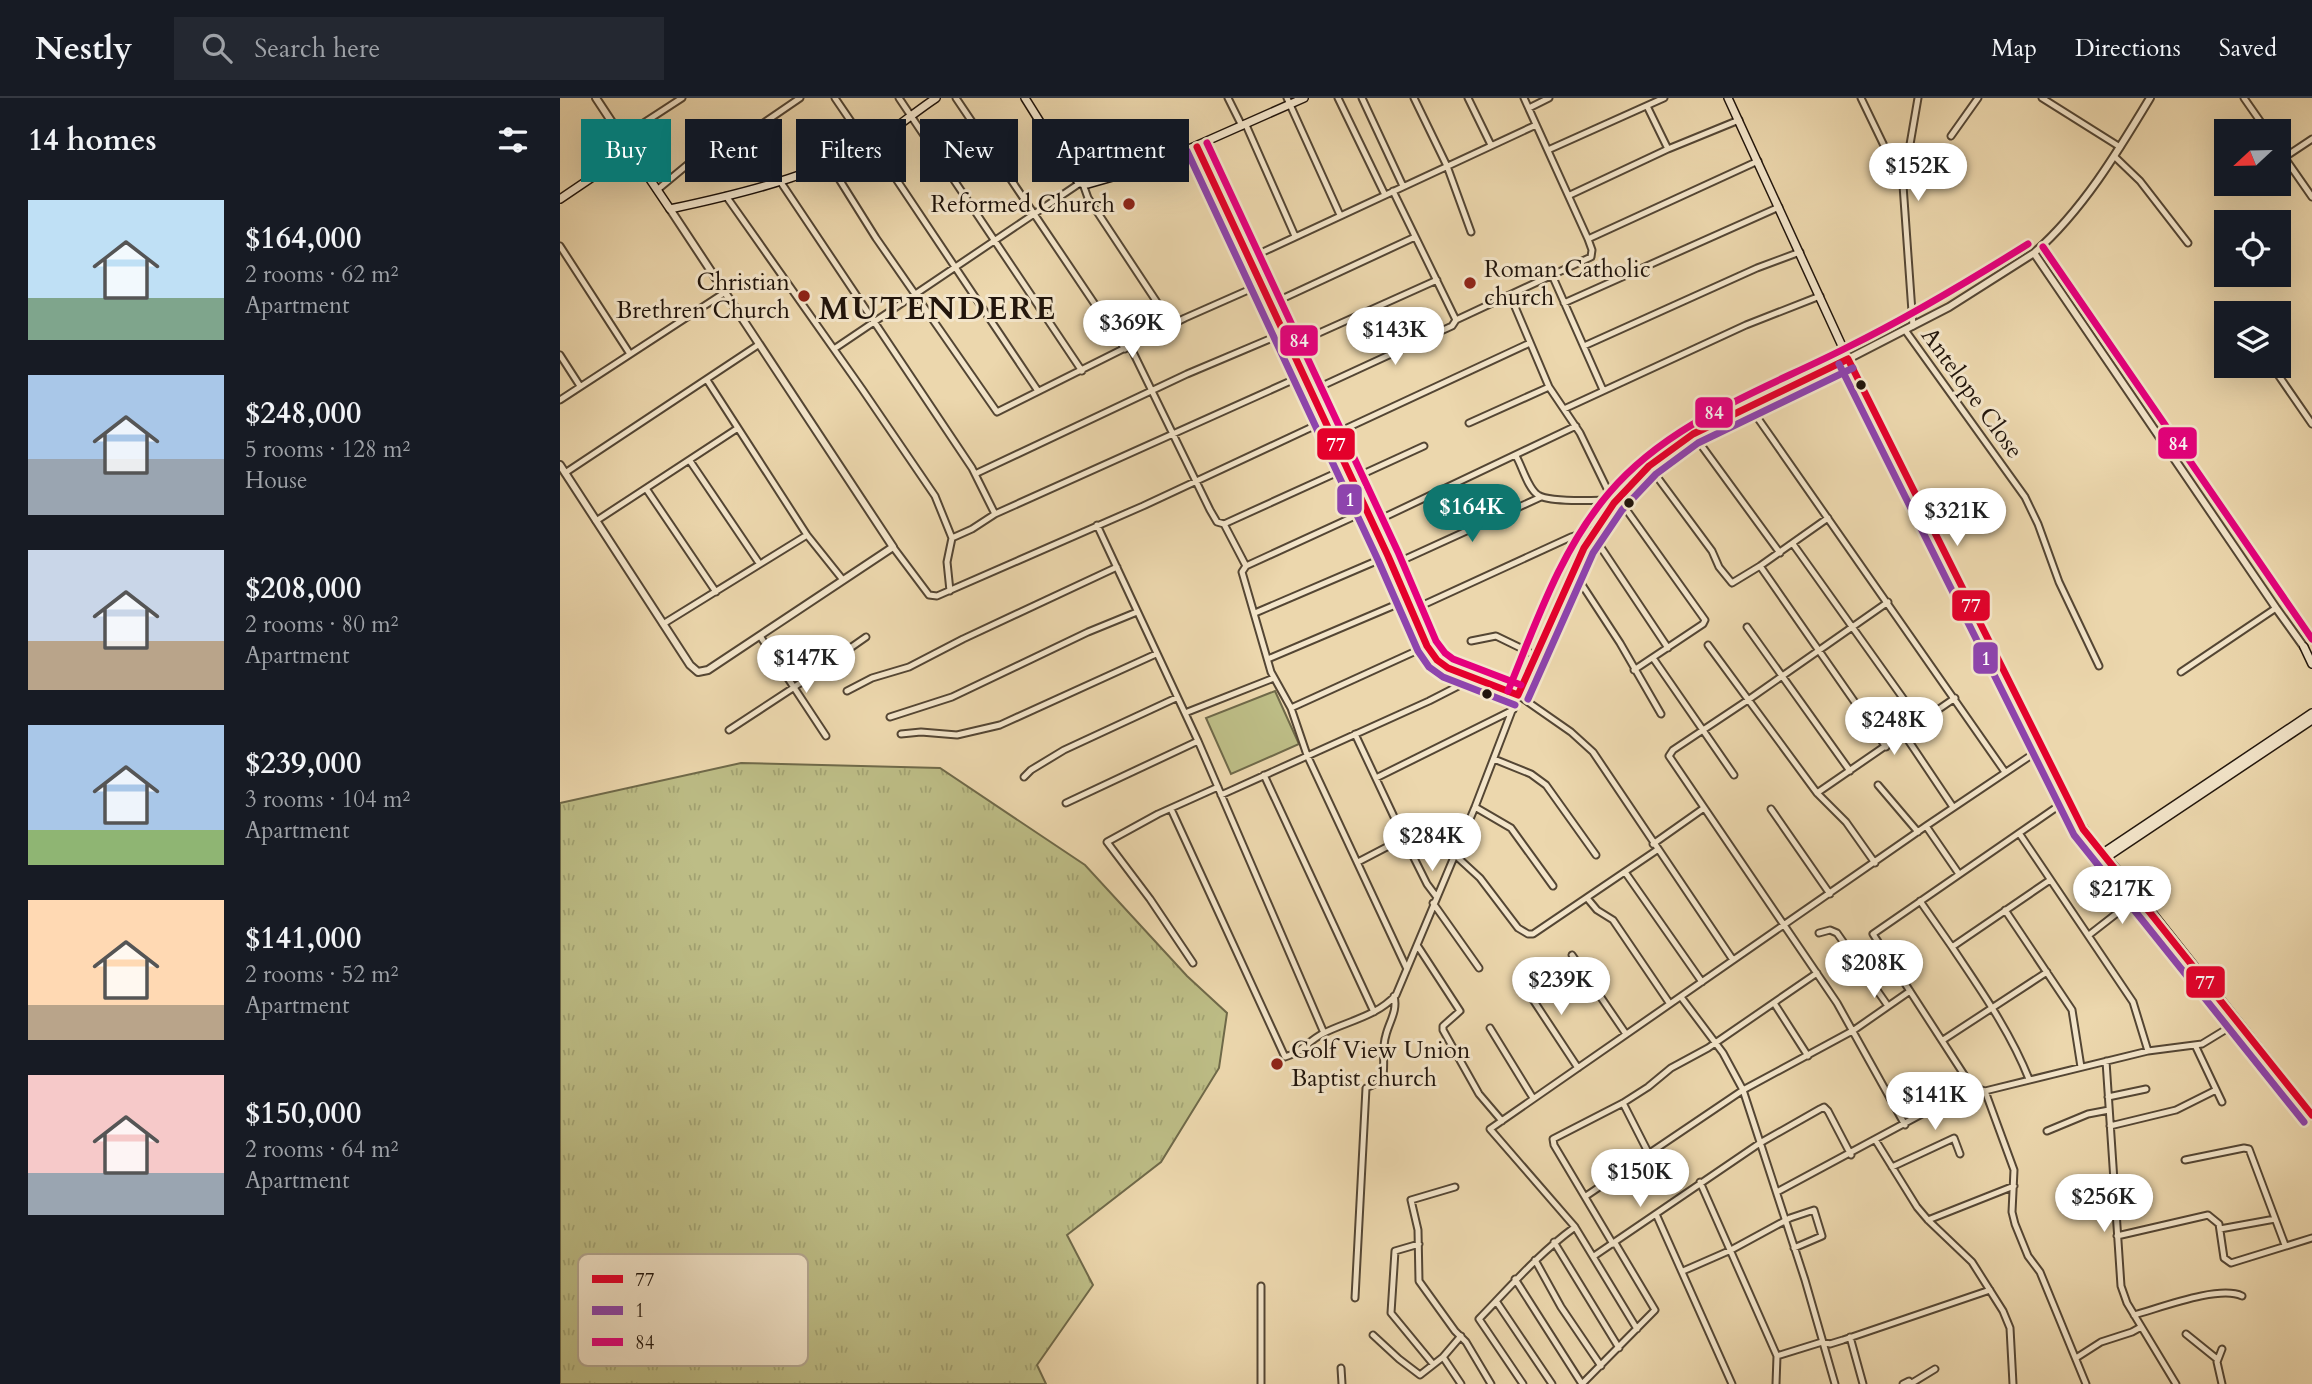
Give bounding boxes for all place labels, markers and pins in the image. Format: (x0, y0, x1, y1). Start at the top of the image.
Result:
pin: $152K (1869, 144, 1967, 203)
place label: Reformed Church (930, 188, 1115, 221)
marker: Reformed Church (1121, 196, 1137, 212)
place label: Roman Catholic church (1484, 253, 1651, 314)
place label: Christian Brethren Church (616, 266, 790, 327)
marker: Roman Catholic church (1462, 275, 1478, 291)
marker: Christian Brethren Church (796, 288, 812, 304)
pin: $369K (1083, 300, 1181, 360)
pin: $143K (1346, 308, 1444, 367)
unlabelled marker (1854, 378, 1868, 392)
pin: $164K (1423, 484, 1521, 544)
pin: $321K (1908, 489, 2006, 548)
unlabelled marker (1622, 496, 1636, 510)
pin: $147K (757, 636, 855, 695)
unlabelled marker (1480, 687, 1494, 701)
pin: $248K (1845, 698, 1943, 757)
pin: $284K (1383, 814, 1481, 873)
pin: $217K (2073, 866, 2171, 926)
pin: $208K (1825, 940, 1923, 1000)
pin: $239K (1512, 958, 1610, 1017)
place label: Golf View Union Baptist church (1291, 1034, 1471, 1095)
marker: Golf View Union Baptist church (1269, 1056, 1285, 1072)
pin: $141K (1886, 1072, 1984, 1132)
pin: $150K (1591, 1150, 1689, 1209)
pin: $256K (2055, 1174, 2153, 1234)

